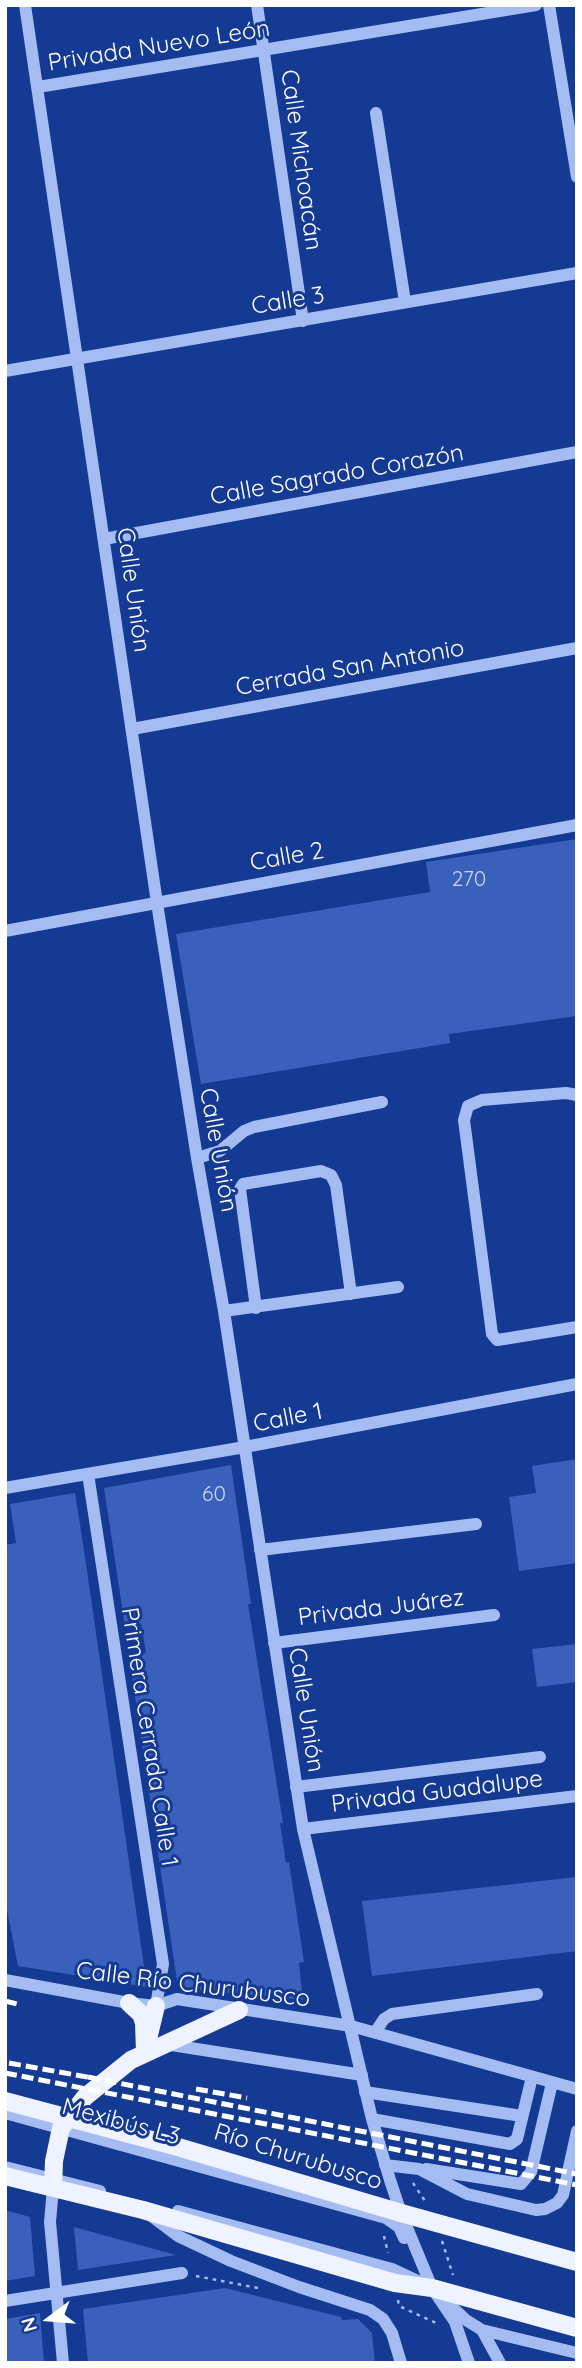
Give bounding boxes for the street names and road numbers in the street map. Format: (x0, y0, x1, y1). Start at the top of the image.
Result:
street label: Privada Nuevo León (46, 14, 272, 78)
street label: Calle Michoacán (274, 68, 328, 252)
street label: Calle 3 (249, 281, 327, 321)
street label: Calle Sagrado Corazón (208, 439, 466, 511)
street label: Calle Unión (110, 526, 156, 654)
street label: Cerrada San Antonio (234, 634, 466, 702)
street label: Calle 2 (248, 836, 326, 878)
street label: Calle Unión (193, 1086, 243, 1214)
street label: Calle 1 (251, 1397, 325, 1439)
street label: Privada Juárez (296, 1584, 466, 1632)
street label: Primera Cerrada Calle 1 (114, 1605, 184, 1869)
street label: Calle Unión (282, 1646, 330, 1774)
street label: Privada Guadalupe (330, 1765, 544, 1819)
street label: Calle Río Churubusco (74, 1956, 312, 2014)
street label: Mexibús L3 (59, 2092, 183, 2152)
street label: Río Churubusco (210, 2118, 386, 2196)

